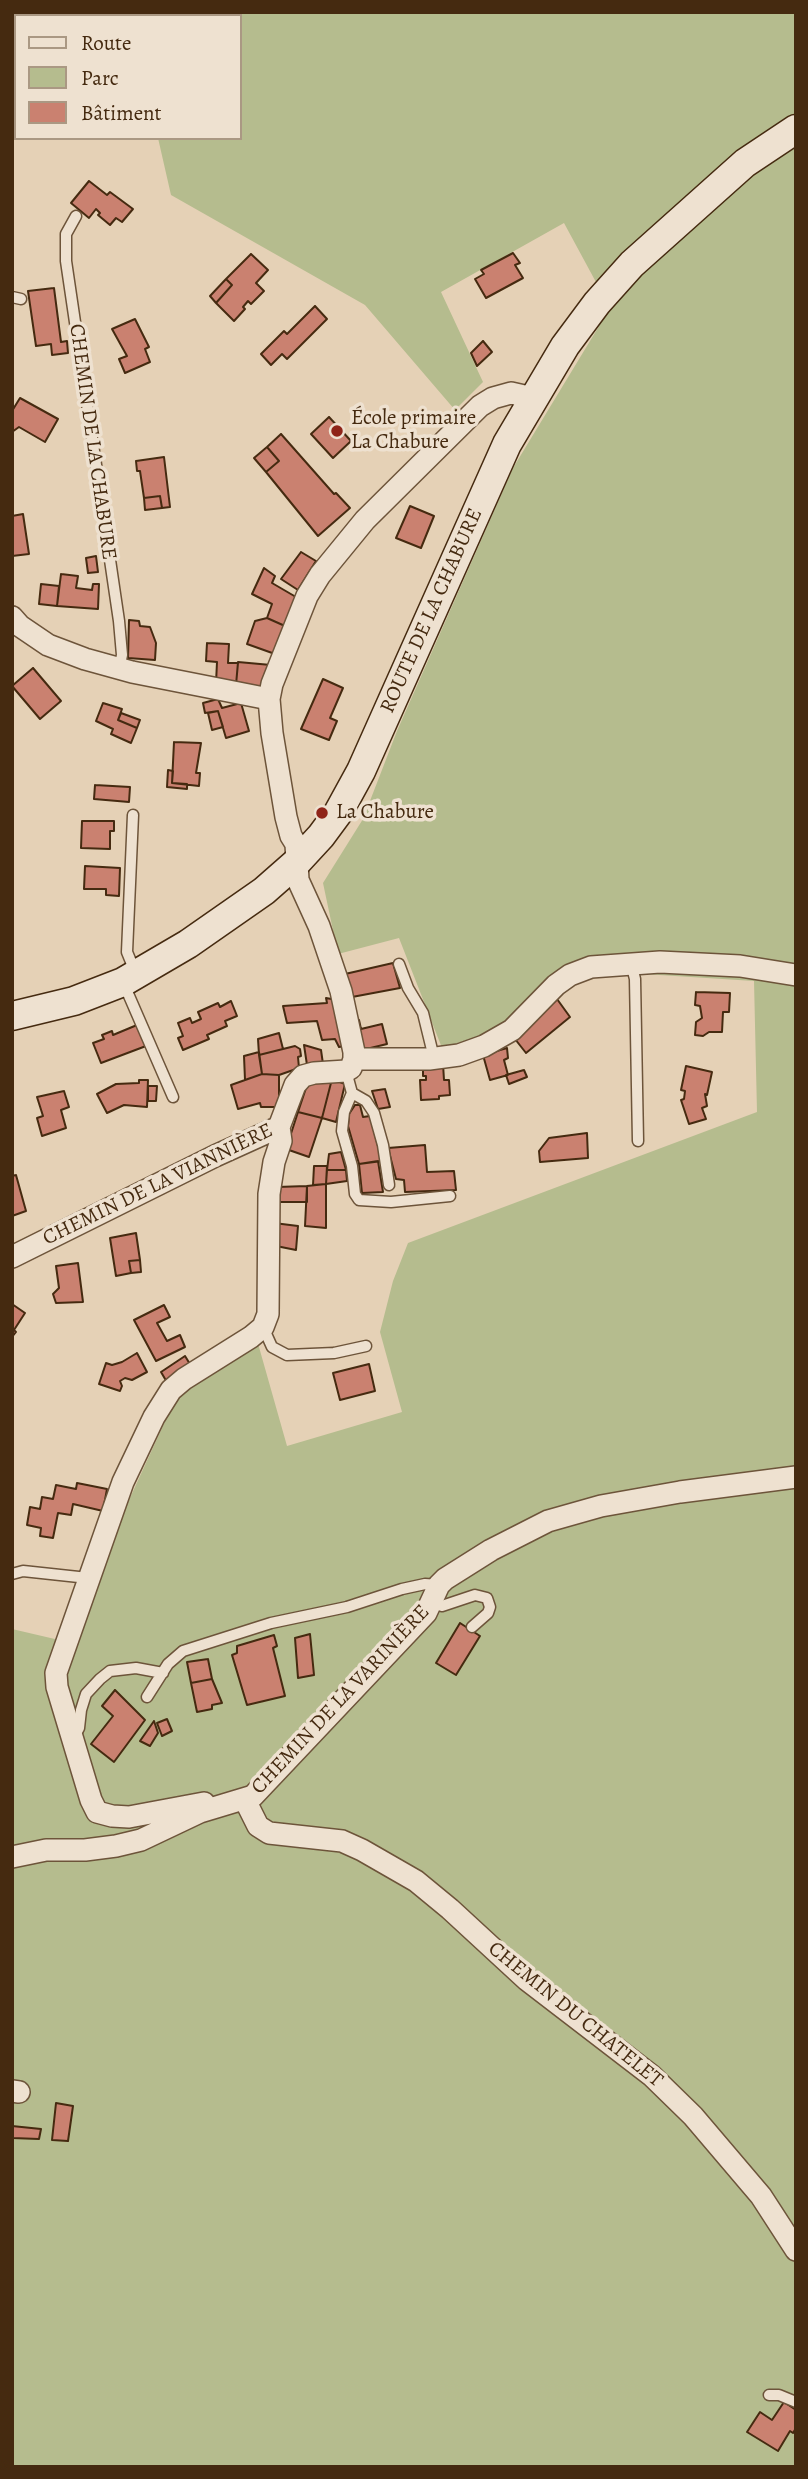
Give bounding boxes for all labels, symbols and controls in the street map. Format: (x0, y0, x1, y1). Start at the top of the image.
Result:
legend (14, 14, 242, 140)
text: Route (81, 29, 131, 57)
text: Parc (81, 64, 119, 92)
text: Bâtiment (81, 99, 162, 127)
street label: CHEMIN DE LA CHABURE (63, 322, 121, 562)
place label: École primaire La Chabure (351, 406, 476, 456)
marker: École primaire La Chabure (329, 423, 345, 439)
street label: ROUTE DE LA CHABURE (375, 505, 489, 717)
place label: La Chabure (336, 800, 434, 826)
marker: La Chabure (314, 805, 330, 821)
street label: CHEMIN DE LA VIANNIÈRE (39, 1118, 277, 1252)
street label: CHEMIN DE LA VARINIÈRE (247, 1600, 435, 1800)
street label: CHEMIN DU CHATELET (482, 1937, 668, 2093)

